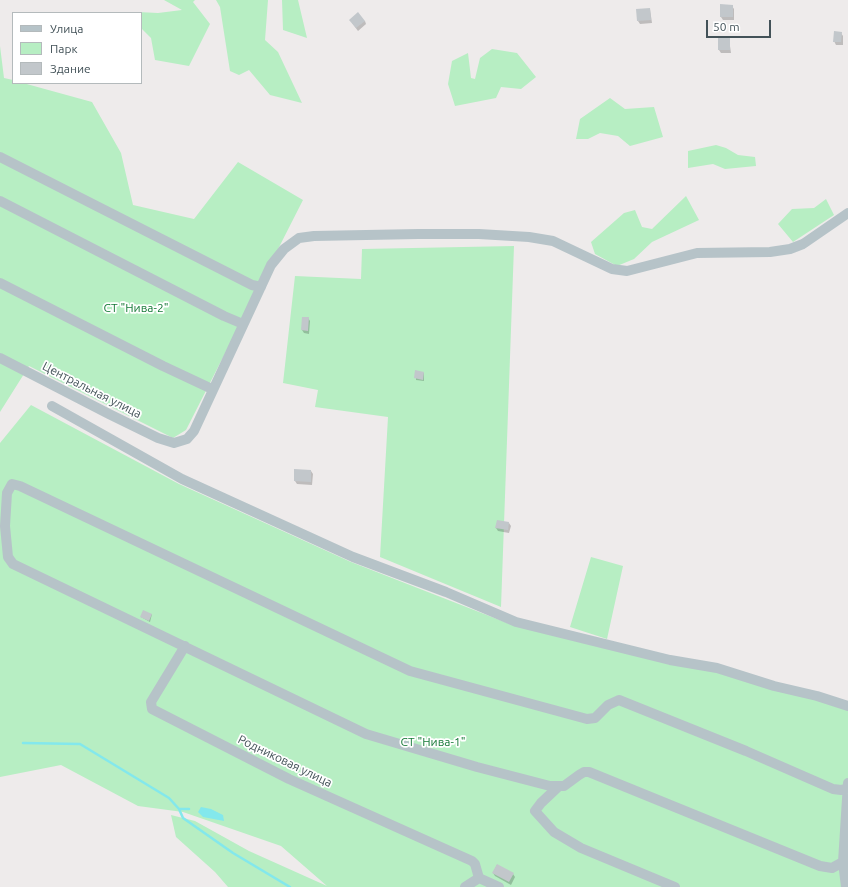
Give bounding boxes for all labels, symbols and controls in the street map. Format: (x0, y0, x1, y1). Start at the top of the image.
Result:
legend (12, 12, 142, 84)
scale bar (708, 12, 773, 38)
text: 50 m (713, 20, 740, 33)
text: Улица (50, 22, 83, 35)
text: Парк (50, 42, 78, 55)
text: Здание (50, 62, 91, 75)
park label: СТ "Нива-2" (103, 301, 169, 315)
street label: Центральная улица (40, 359, 144, 421)
street label: Родниковая улица (236, 732, 334, 790)
park label: СТ "Нива-1" (400, 735, 466, 749)

